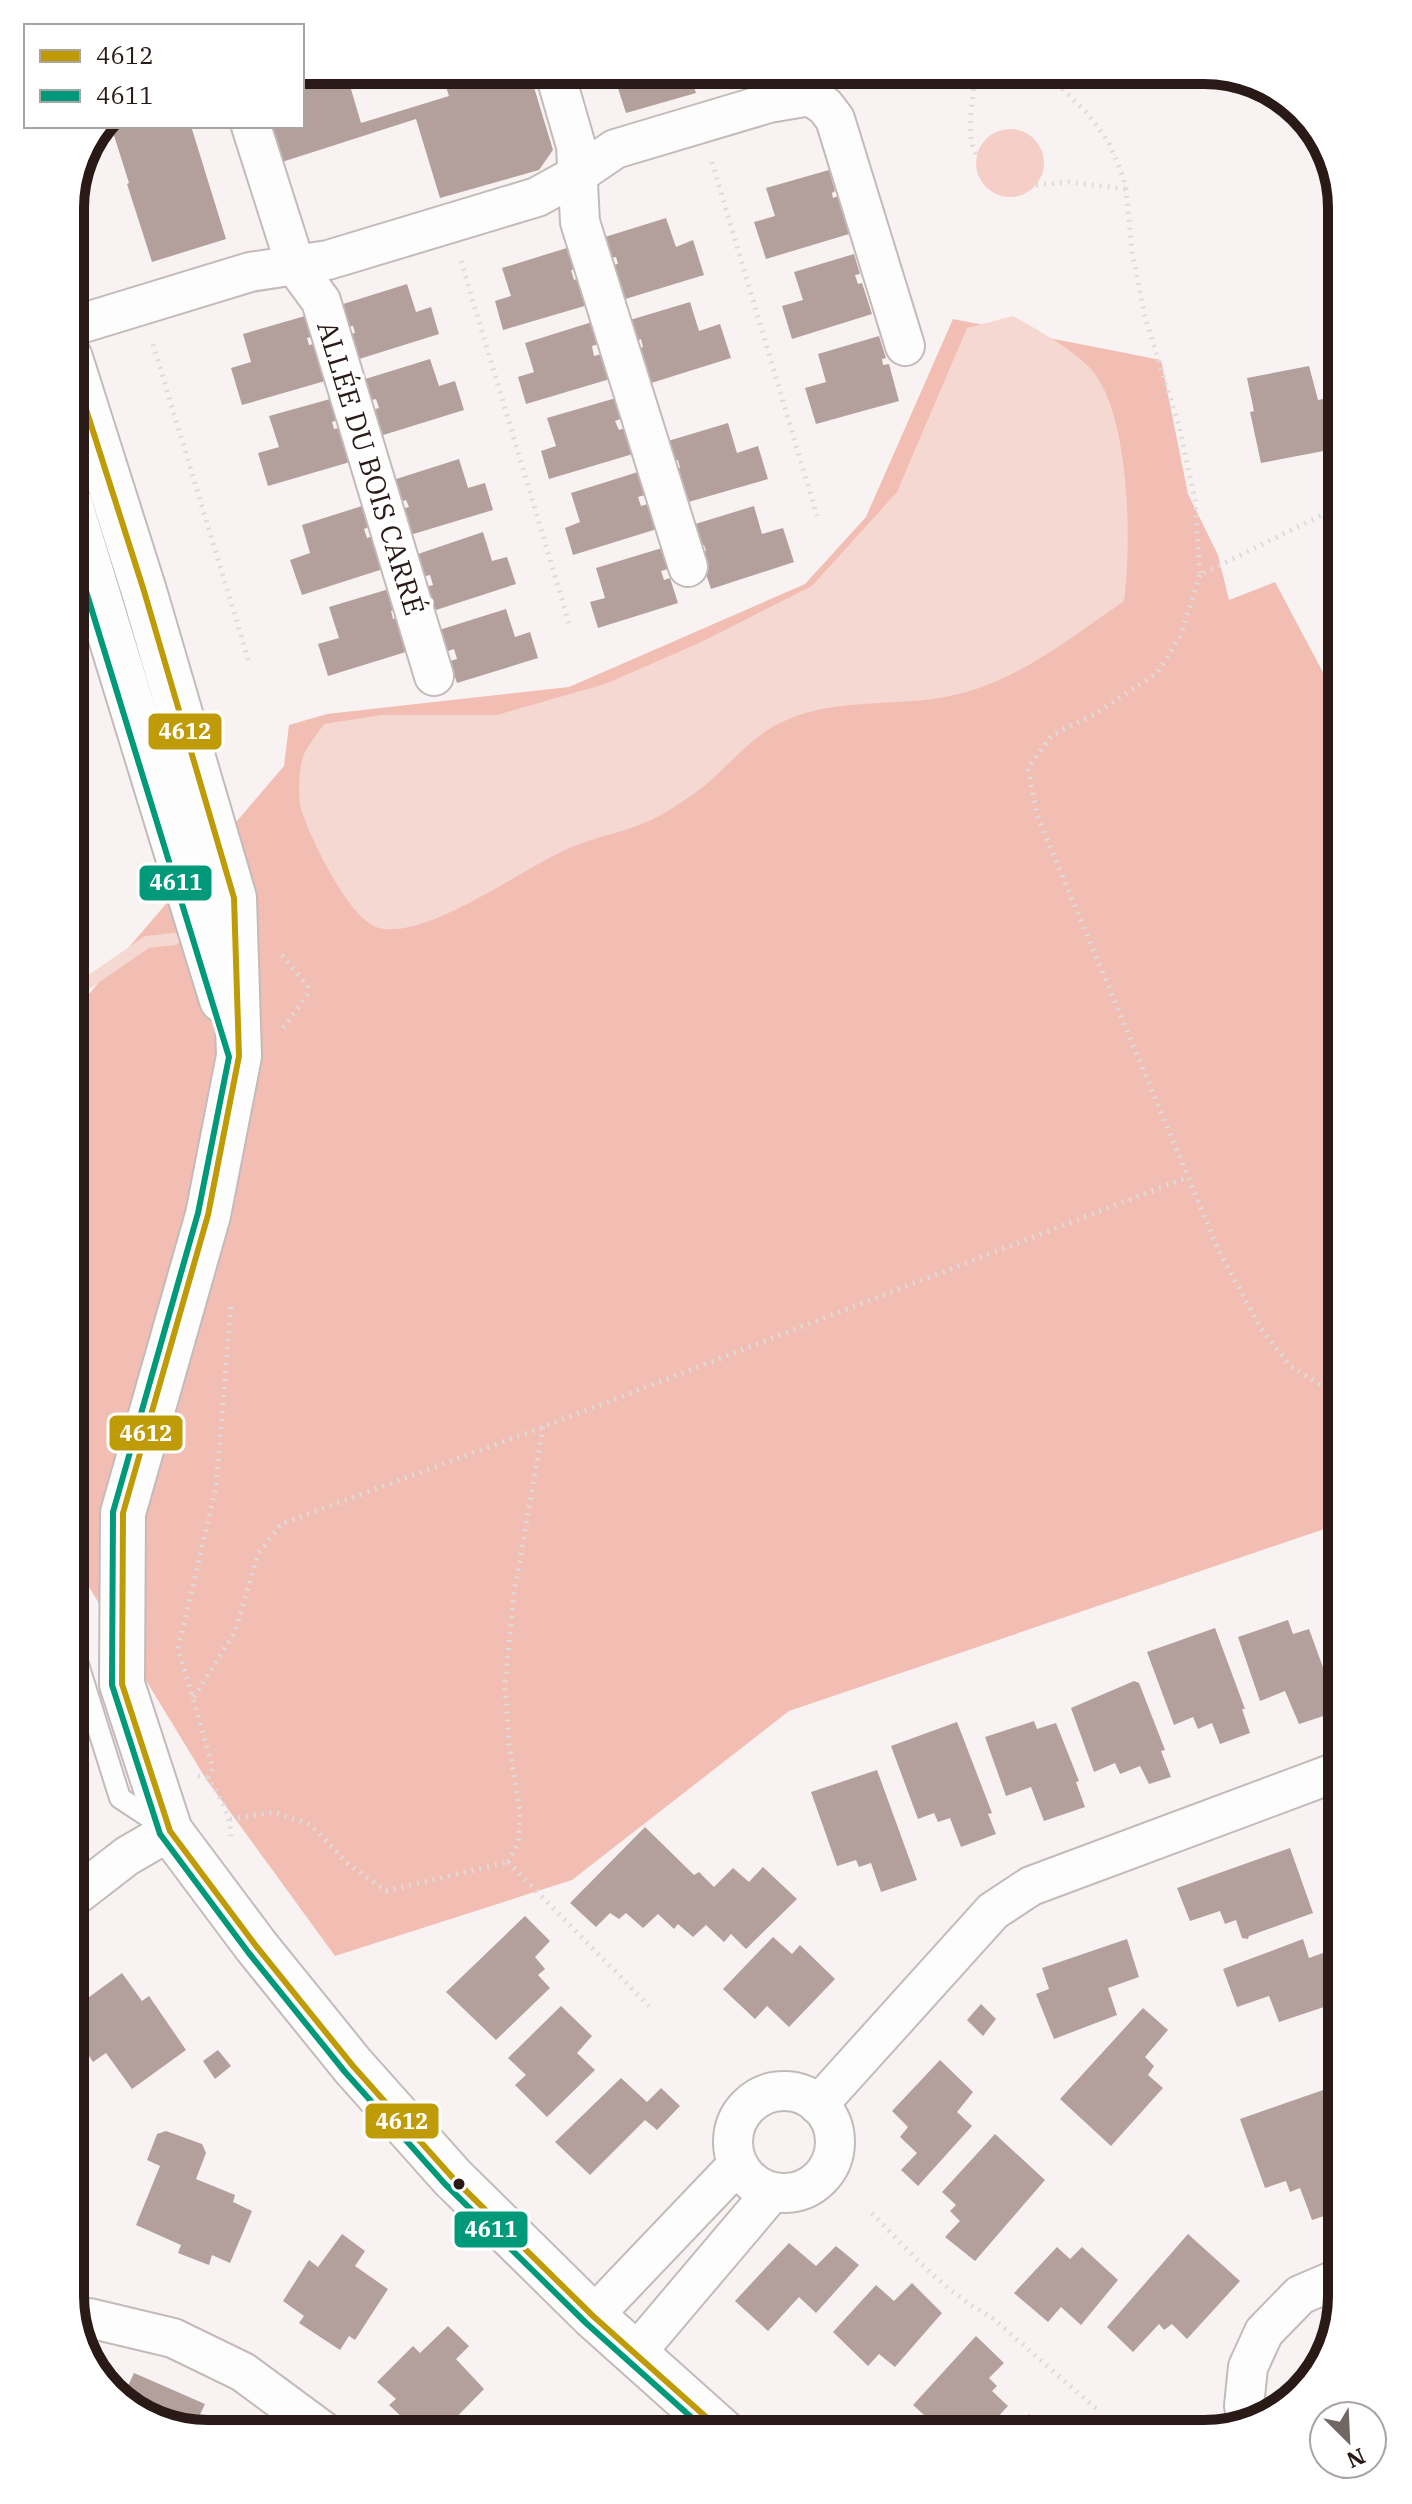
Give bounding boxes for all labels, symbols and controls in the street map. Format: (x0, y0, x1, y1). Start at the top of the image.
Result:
legend (24, 24, 304, 128)
text: 4612 (96, 39, 154, 71)
text: 4611 (96, 79, 154, 111)
street label: ALLÉE DU BOIS CARRÉ (309, 316, 434, 619)
line badge: 4612 (147, 712, 223, 751)
text: 4612 (159, 716, 211, 745)
line badge: 4611 (138, 864, 213, 902)
text: 4611 (150, 867, 202, 896)
line badge: 4612 (108, 1414, 184, 1452)
text: 4612 (120, 1418, 172, 1447)
line badge: 4612 (364, 2102, 440, 2140)
text: 4612 (376, 2106, 428, 2135)
unlabelled marker (451, 2176, 467, 2192)
line badge: 4611 (453, 2210, 529, 2249)
text: 4611 (465, 2214, 517, 2243)
north arrow (1308, 2400, 1388, 2480)
text: N (1342, 2442, 1370, 2476)

